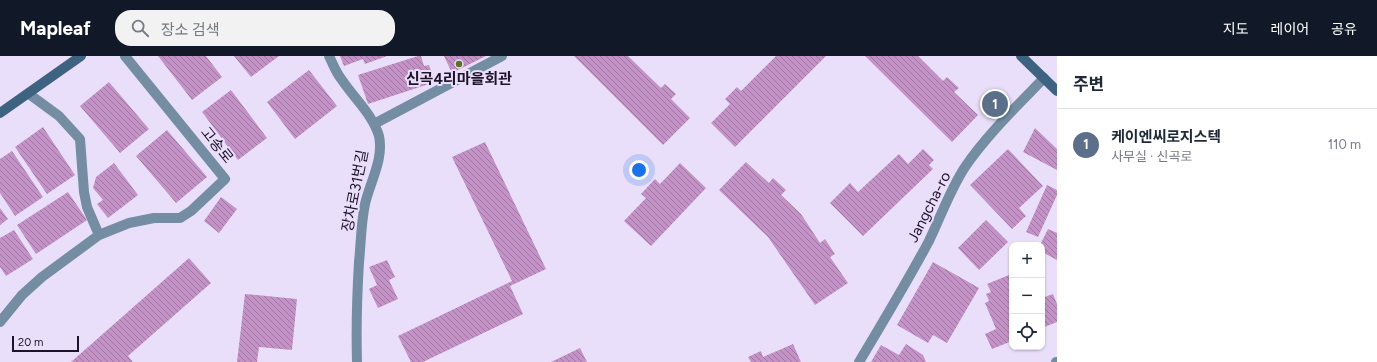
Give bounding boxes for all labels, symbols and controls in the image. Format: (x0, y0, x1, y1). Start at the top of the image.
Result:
search box (115, 10, 395, 46)
text: Mapleaf (20, 17, 91, 40)
icon: search (129, 17, 151, 39)
text: 장소 검색 (161, 21, 220, 39)
text: 지도 (1223, 21, 1249, 38)
text: 레이어 (1271, 21, 1309, 38)
text: 공유 (1331, 21, 1357, 38)
marker: 신곡4리마을회관 (454, 59, 464, 69)
place label: 신곡4리마을회관 (406, 70, 512, 88)
text: 주변 (1073, 74, 1104, 94)
pin: 1 (982, 89, 1008, 119)
street label: 고송로 (197, 123, 237, 167)
text: 케이엔씨로지스텍 (1111, 128, 1221, 146)
text: 1 (1083, 137, 1089, 152)
text: 110 m (1328, 137, 1361, 152)
street label: 장차로31번길 (338, 148, 372, 234)
text: 사무실 · 신곡로 (1111, 149, 1192, 164)
your location (629, 160, 649, 180)
street label: Jangcha-ro (904, 168, 955, 245)
map controls (1009, 242, 1045, 350)
button: + (1009, 242, 1045, 278)
button: − (1009, 278, 1045, 314)
button: locate (1009, 314, 1045, 350)
scale bar (12, 334, 79, 353)
text: 20 m (18, 336, 43, 349)

